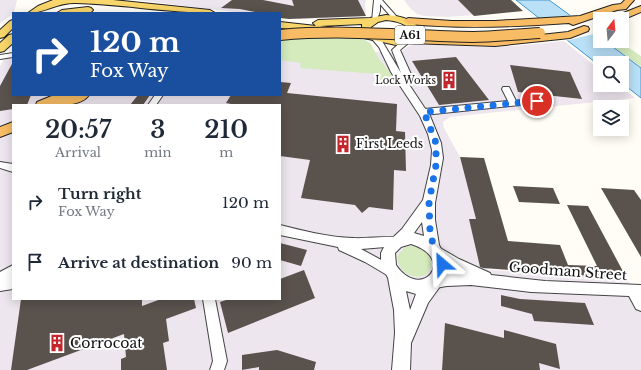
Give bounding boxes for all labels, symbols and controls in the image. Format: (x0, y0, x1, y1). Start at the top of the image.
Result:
north arrow (593, 12, 629, 48)
map controls (593, 12, 629, 136)
text: 120 m (90, 25, 180, 60)
road number: A61 (395, 26, 425, 44)
icon: right (24, 28, 76, 80)
button: search (593, 56, 629, 92)
text: Fox Way (90, 60, 169, 82)
building icon: Lock Works (439, 70, 459, 90)
place label: Lock Works (375, 74, 436, 87)
pin (520, 84, 554, 118)
icon: arrive (526, 90, 548, 112)
button: layers (593, 100, 629, 136)
text: 20:57 (45, 115, 111, 144)
text: 3 (150, 115, 165, 144)
text: 210 (204, 115, 248, 144)
building icon: First Leeds (333, 134, 353, 154)
place label: First Leeds (356, 136, 423, 151)
text: Arrival (55, 144, 101, 161)
text: min (144, 144, 171, 161)
text: m (219, 144, 233, 161)
text: Turn right (58, 184, 141, 203)
icon: right (24, 191, 46, 213)
text: 120 m (222, 193, 269, 212)
text: Fox Way (58, 203, 115, 220)
position arrow (421, 243, 463, 285)
icon: arrive (24, 251, 46, 273)
text: Arrive at destination (58, 253, 219, 272)
text: 90 m (231, 253, 272, 272)
street label: Goodman Street (508, 258, 628, 284)
building icon: Corrocoat (47, 333, 67, 353)
place label: Corrocoat (70, 334, 143, 352)

